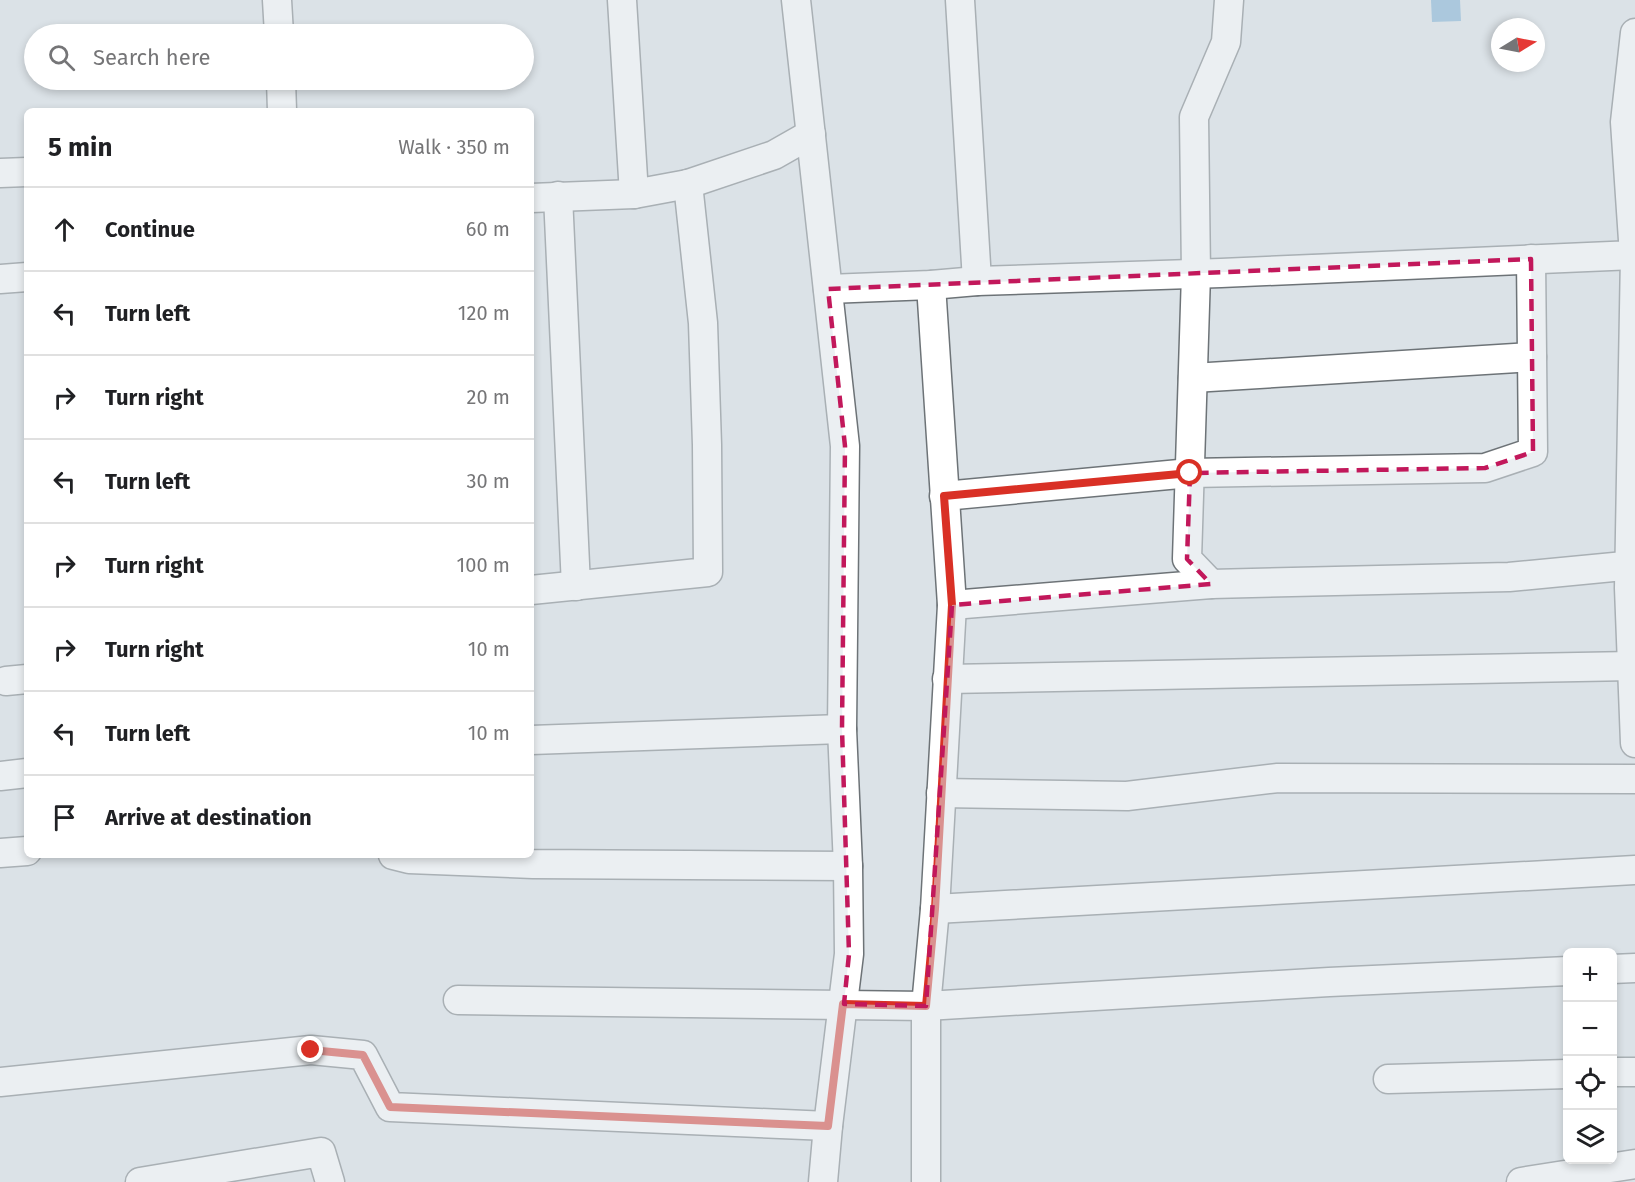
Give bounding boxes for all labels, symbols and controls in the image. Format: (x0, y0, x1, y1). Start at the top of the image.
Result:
north arrow (1491, 18, 1545, 72)
search box (24, 24, 534, 90)
icon: search (45, 41, 78, 74)
text: Search here (93, 44, 211, 71)
text: 5 min (48, 132, 112, 163)
text: Walk · 350 m (398, 135, 510, 159)
icon: ahead (48, 213, 81, 246)
text: Continue (105, 216, 195, 243)
text: 60 m (466, 217, 510, 241)
icon: left (48, 297, 81, 330)
text: Turn left (105, 300, 190, 327)
text: 120 m (458, 301, 510, 325)
icon: right (48, 381, 81, 414)
text: Turn right (105, 384, 204, 411)
text: 20 m (467, 385, 510, 409)
route start (1176, 459, 1202, 485)
icon: left (48, 465, 81, 498)
text: Turn left (105, 468, 190, 495)
text: 30 m (466, 469, 510, 493)
icon: right (48, 549, 81, 582)
text: Turn right (105, 552, 204, 579)
text: 100 m (457, 553, 510, 577)
icon: right (48, 633, 81, 666)
text: Turn right (105, 636, 204, 663)
text: 10 m (468, 637, 510, 661)
icon: left (48, 717, 81, 750)
text: Turn left (105, 720, 190, 747)
text: 10 m (468, 721, 510, 745)
icon: arrive (48, 801, 81, 834)
text: Arrive at destination (105, 804, 312, 831)
map controls (1563, 948, 1617, 1164)
button: + (1563, 948, 1617, 1002)
button: − (1563, 1002, 1617, 1056)
route end (297, 1036, 323, 1062)
button: locate (1563, 1056, 1617, 1110)
button: layers (1563, 1110, 1617, 1164)

